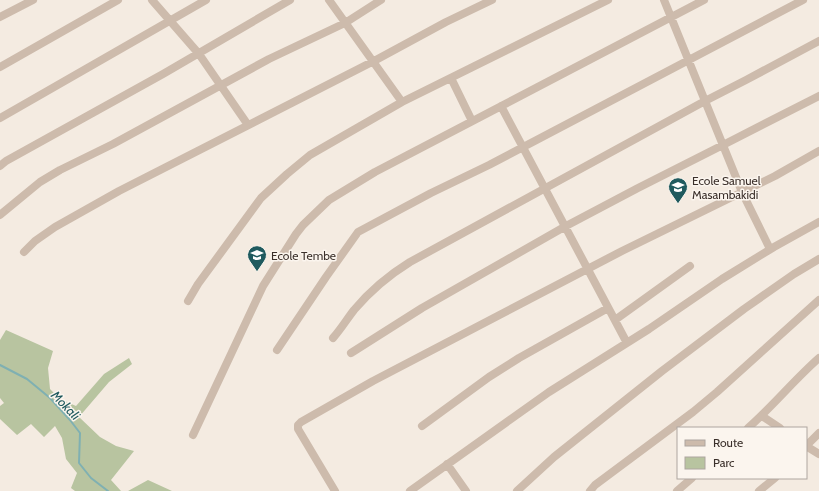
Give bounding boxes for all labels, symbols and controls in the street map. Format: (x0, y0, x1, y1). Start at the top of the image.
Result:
place label: Ecole Samuel Masambakidi (692, 173, 761, 202)
school or university icon: Ecole Samuel Masambakidi (667, 176, 689, 204)
school or university icon: Ecole Tembe (246, 244, 268, 272)
place label: Ecole Tembe (271, 248, 336, 263)
water label: Mokali (48, 386, 84, 423)
legend (677, 427, 807, 479)
text: Route (713, 435, 743, 450)
text: Parc (713, 455, 735, 470)

